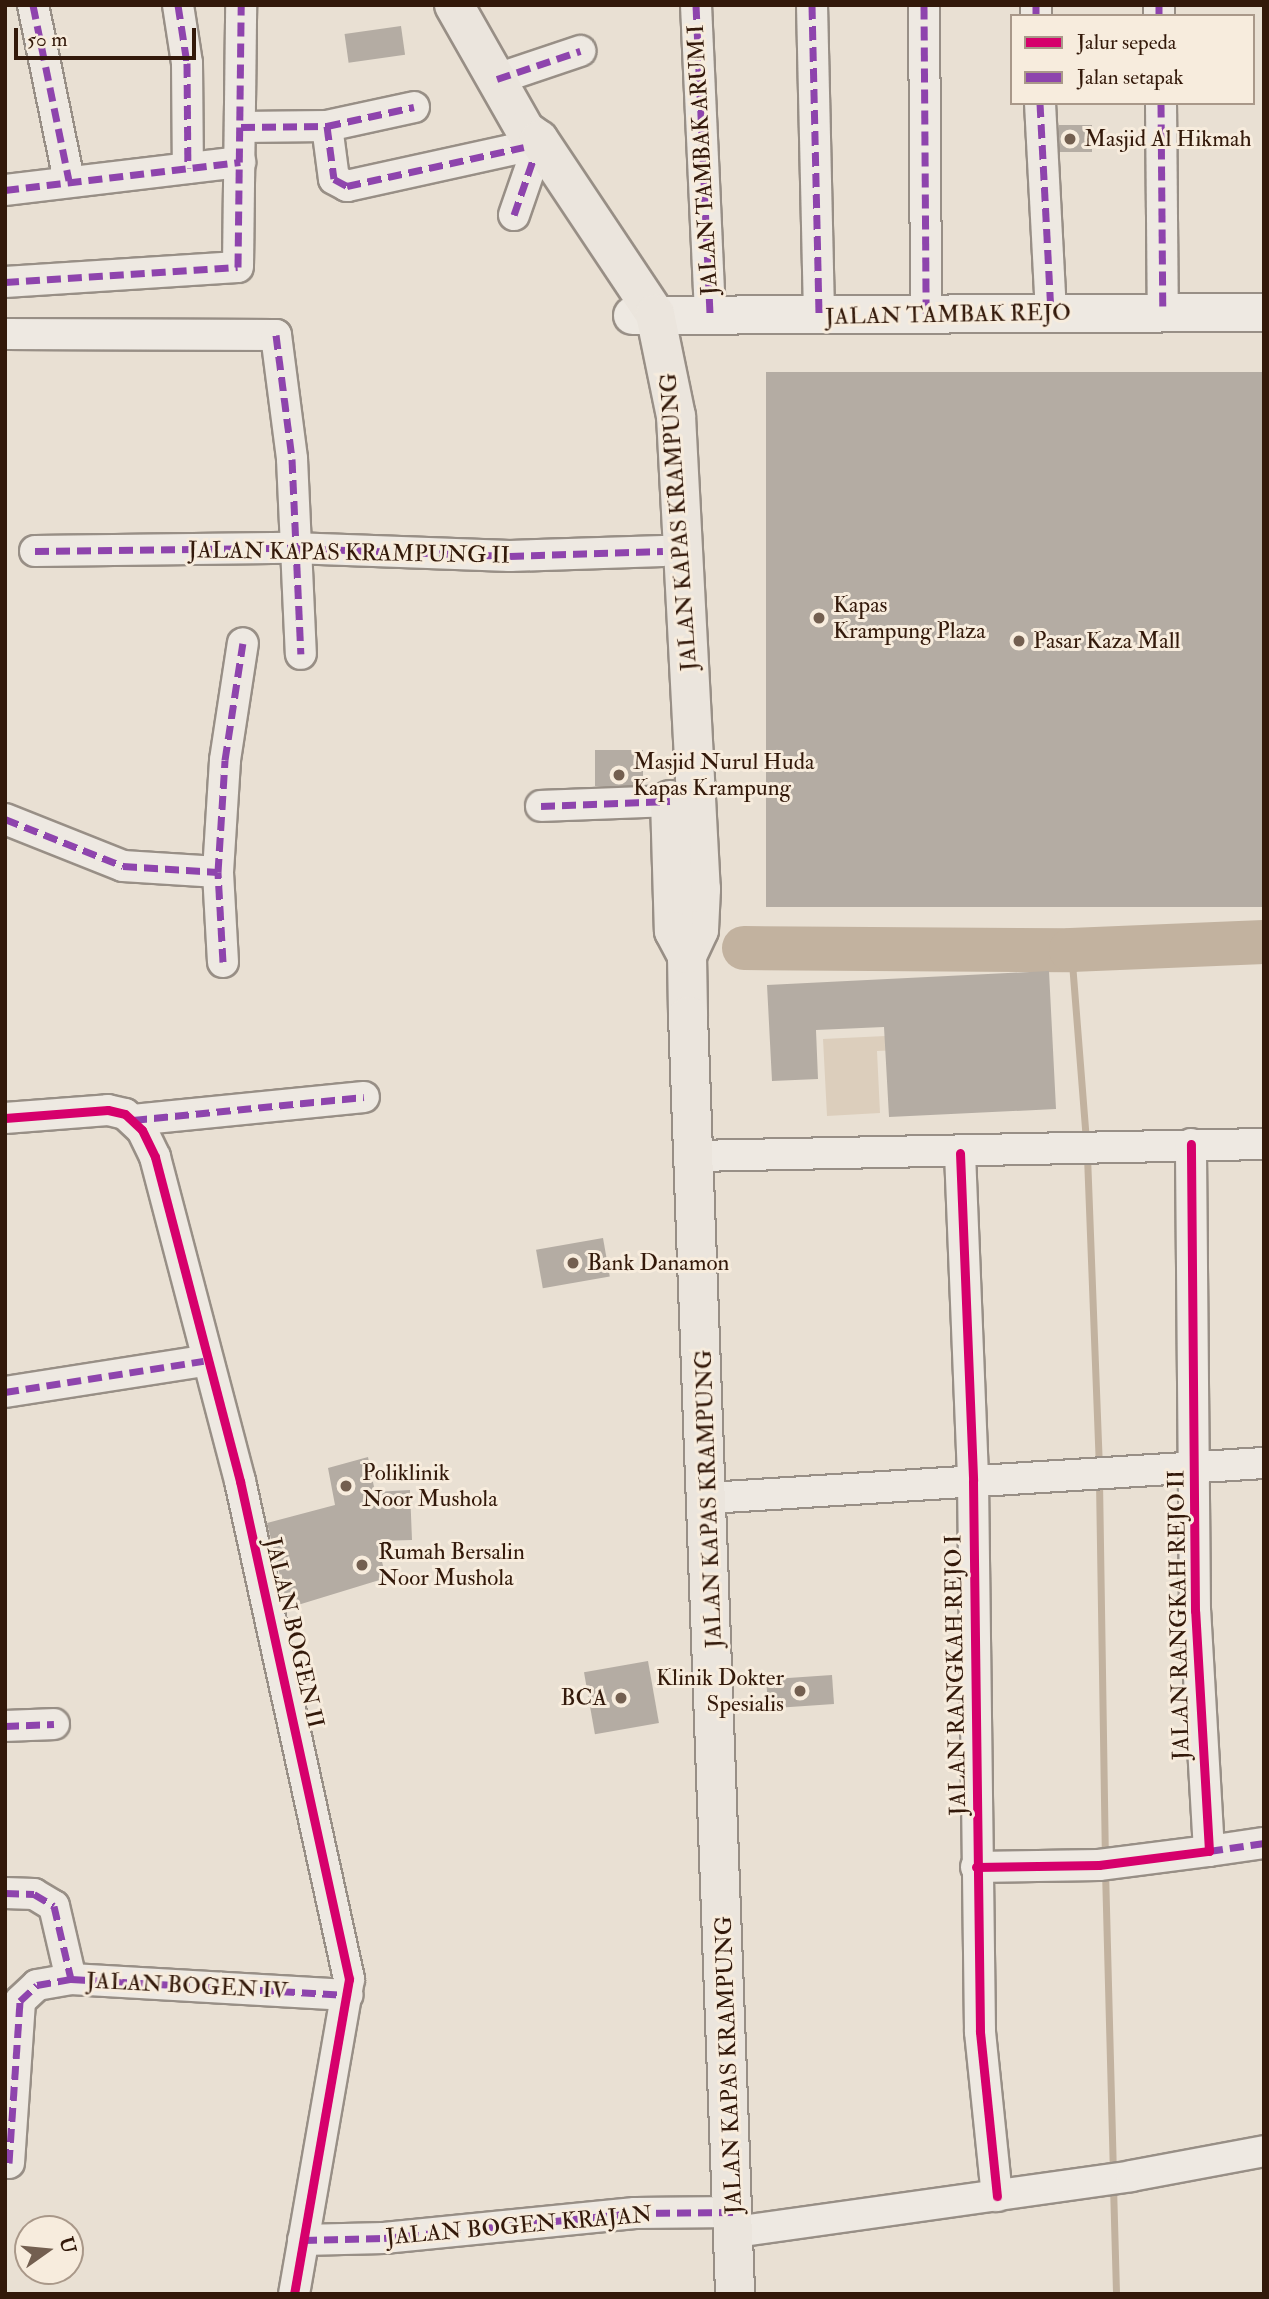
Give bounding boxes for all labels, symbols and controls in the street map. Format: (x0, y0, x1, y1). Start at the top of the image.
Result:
scale bar (18, 14, 200, 58)
legend (1010, 14, 1255, 105)
street label: JALAN TAMBAK ARUM I (682, 24, 724, 296)
text: 50 m (27, 26, 68, 53)
text: Jalur sepeda (1077, 29, 1176, 56)
text: Jalan setapak (1077, 64, 1184, 91)
place label: Masjid Al Hikmah (1084, 125, 1252, 153)
marker: Masjid Al Hikmah (1062, 131, 1078, 147)
street label: JALAN TAMBAK REJO (825, 299, 1071, 331)
street label: JALAN KAPAS KRAMPUNG (655, 372, 703, 672)
street label: JALAN KAPAS KRAMPUNG II (188, 536, 510, 570)
place label: Kapas Krampung Plaza (833, 591, 986, 645)
marker: Kapas Krampung Plaza (811, 610, 827, 626)
place label: Pasar Kaza Mall (1033, 627, 1180, 655)
marker: Pasar Kaza Mall (1011, 633, 1027, 649)
place label: Masjid Nurul Huda Kapas Krampung (633, 748, 814, 802)
marker: Masjid Nurul Huda Kapas Krampung (611, 767, 627, 783)
place label: Bank Danamon (587, 1249, 729, 1277)
marker: Bank Danamon (565, 1255, 581, 1271)
street label: JALAN KAPAS KRAMPUNG (690, 1349, 728, 1649)
place label: Poliklinik Noor Mushola (362, 1459, 498, 1513)
street label: JALAN RANGKAH REJO II (1163, 1470, 1195, 1760)
marker: Poliklinik Noor Mushola (336, 1476, 356, 1496)
street label: JALAN RANGKAH REJO I (940, 1534, 972, 1816)
street label: JALAN BOGEN II (259, 1535, 329, 1731)
place label: Rumah Bersalin Noor Mushola (378, 1538, 525, 1592)
marker: Rumah Bersalin Noor Mushola (352, 1555, 372, 1575)
place label: Klinik Dokter Spesialis (656, 1664, 784, 1718)
marker: Klinik Dokter Spesialis (790, 1681, 810, 1701)
place label: BCA (560, 1684, 607, 1712)
marker: BCA (613, 1690, 629, 1706)
street label: JALAN KAPAS KRAMPUNG (710, 1915, 748, 2215)
street label: JALAN BOGEN IV (86, 1967, 288, 2005)
street label: JALAN BOGEN KRAJAN (385, 2201, 653, 2251)
north arrow (14, 2215, 84, 2285)
text: U (54, 2234, 81, 2256)

